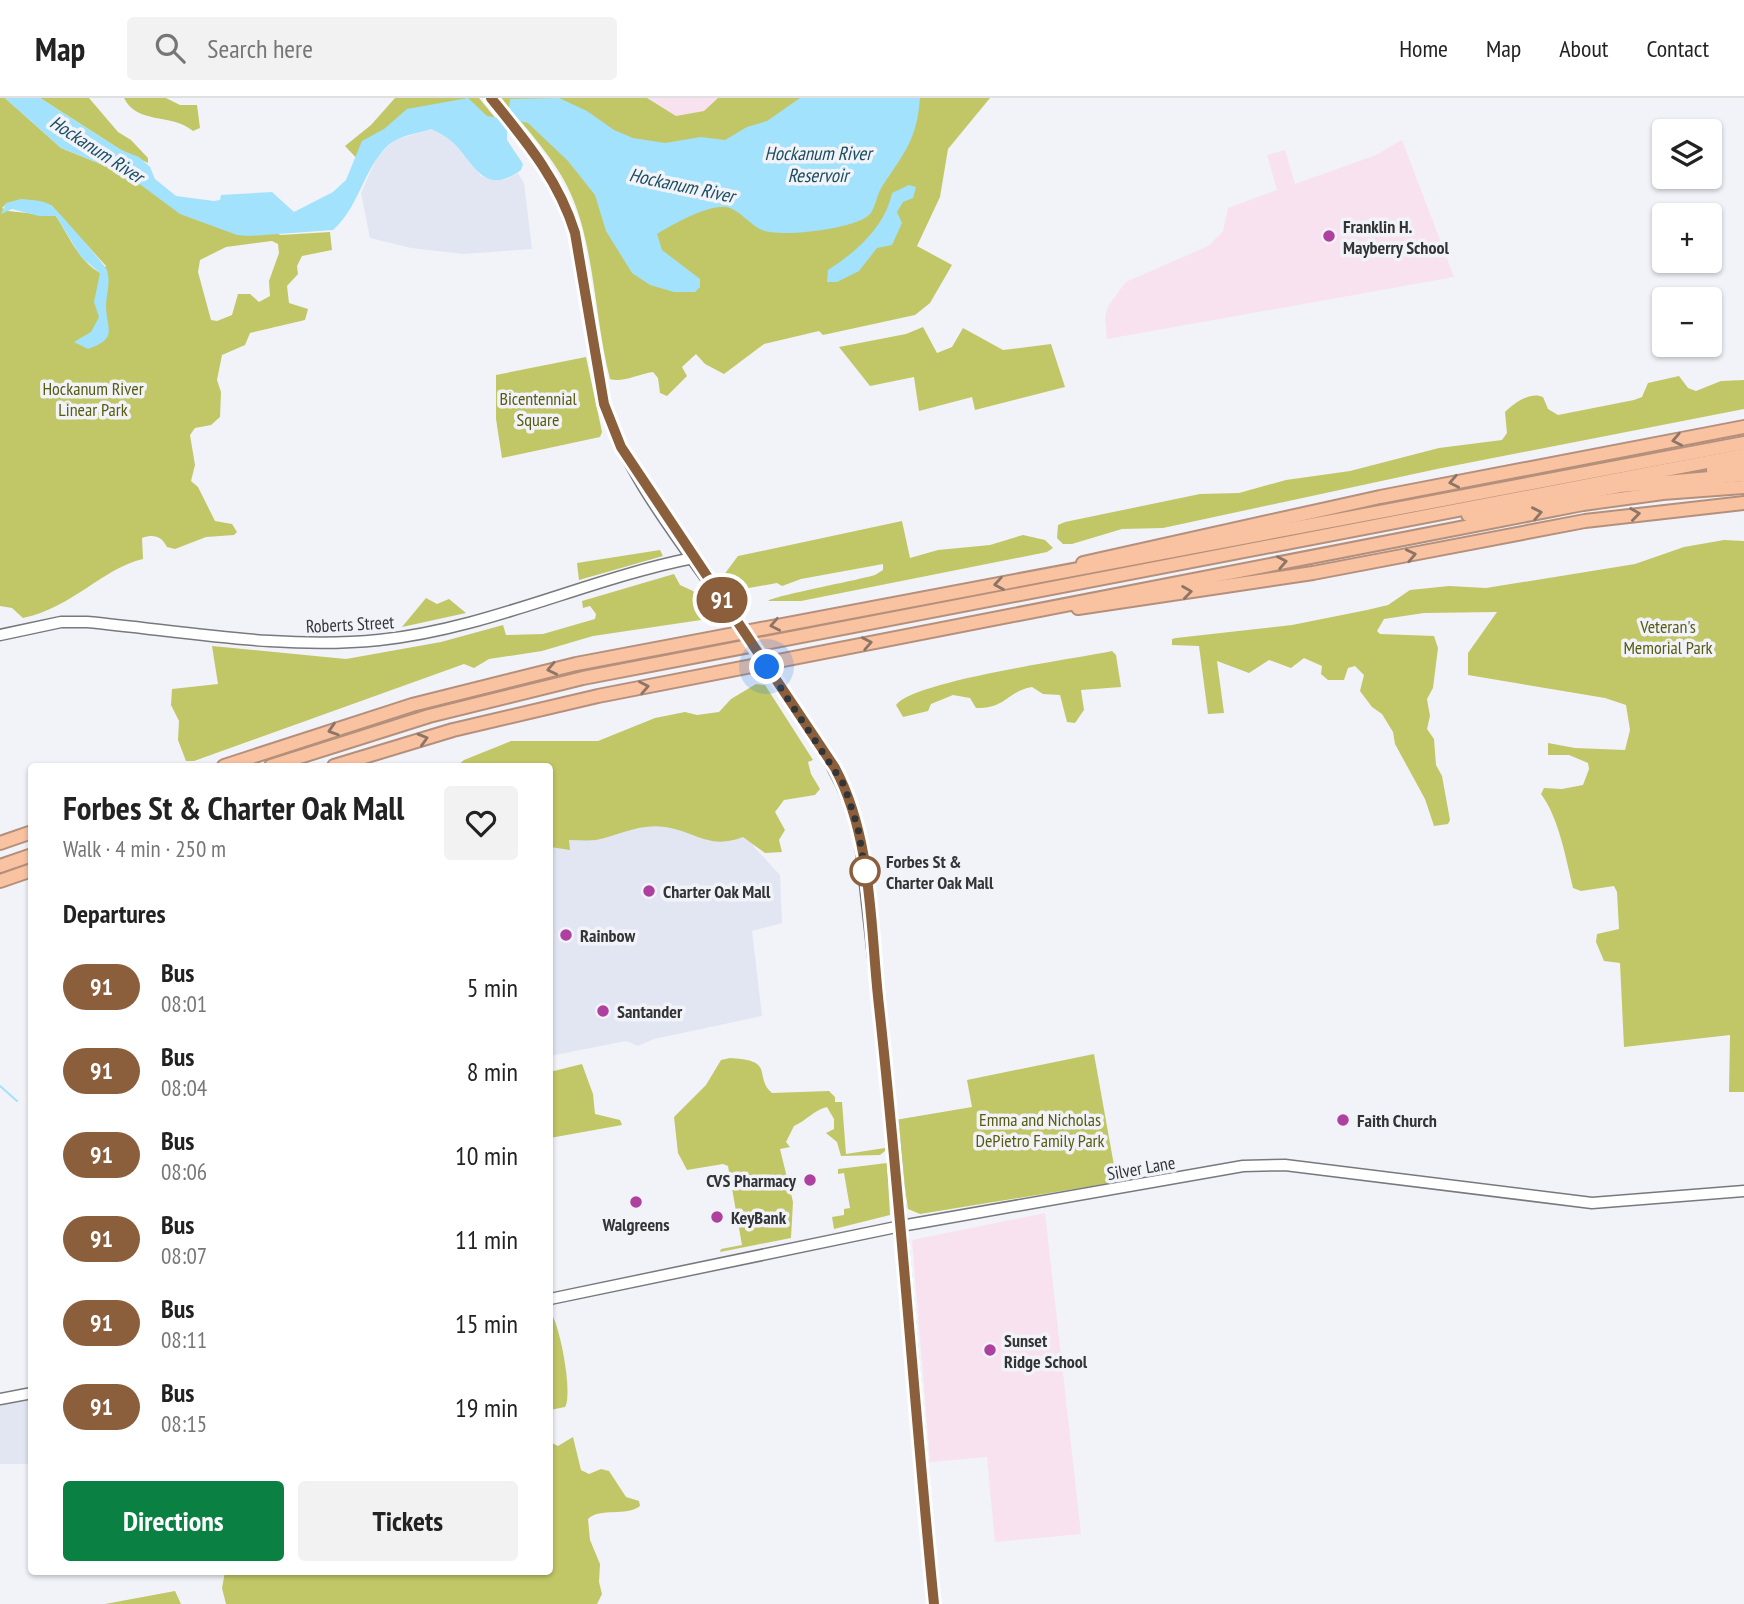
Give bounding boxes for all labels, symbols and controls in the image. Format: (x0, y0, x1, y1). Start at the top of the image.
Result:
search box (127, 17, 617, 80)
text: Map (35, 27, 85, 70)
icon: search (151, 29, 189, 67)
text: Search here (207, 32, 313, 65)
text: Home (1399, 33, 1448, 64)
text: Map (1486, 33, 1521, 64)
text: About (1559, 33, 1608, 64)
text: Contact (1646, 33, 1709, 64)
water label: Hockanum River (46, 110, 151, 190)
map controls (1652, 119, 1722, 357)
button: layers (1652, 119, 1722, 189)
water label: Hockanum River Reservoir (765, 141, 874, 187)
water label: Hockanum River (627, 162, 739, 208)
button: + (1652, 203, 1722, 273)
place label: Franklin H. Mayberry School (1343, 215, 1449, 259)
marker: Franklin H. Mayberry School (1321, 228, 1337, 244)
button: − (1652, 287, 1722, 357)
park label: Hockanum River Linear Park (42, 377, 144, 421)
park label: Bicentennial Square (499, 387, 577, 431)
one-way arrow (1671, 431, 1683, 446)
one-way arrow (1448, 474, 1460, 489)
one-way arrow (1629, 506, 1641, 521)
one-way arrow (1531, 507, 1543, 522)
one-way arrow (1405, 548, 1417, 563)
one-way arrow (1276, 555, 1287, 570)
one-way arrow (993, 576, 1005, 591)
line badge: 91 (690, 577, 754, 623)
text: 91 (711, 584, 733, 615)
one-way arrow (1181, 585, 1193, 600)
street label: Roberts Street (305, 610, 395, 638)
park label: Veteran's Memorial Park (1623, 615, 1713, 659)
one-way arrow (769, 617, 781, 632)
one-way arrow (861, 637, 873, 652)
your location (749, 649, 784, 684)
one-way arrow (546, 661, 558, 676)
one-way arrow (638, 680, 650, 695)
one-way arrow (327, 722, 339, 736)
one-way arrow (417, 732, 429, 747)
text: Forbes St & Charter Oak Mall (63, 786, 404, 829)
button: heart (444, 786, 518, 860)
text: Walk · 4 min · 250 m (63, 834, 226, 863)
place label: Forbes St & Charter Oak Mall (886, 850, 994, 894)
marker: Forbes St & Charter Oak Mall (850, 856, 880, 886)
place label: Charter Oak Mall (663, 880, 771, 903)
marker: Charter Oak Mall (641, 883, 657, 899)
text: Departures (63, 897, 166, 930)
place label: Rainbow (580, 924, 635, 947)
marker: Rainbow (558, 927, 574, 943)
text: Bus (161, 956, 194, 989)
text: 91 (90, 971, 113, 1002)
text: 5 min (467, 971, 518, 1004)
text: 08:01 (161, 989, 207, 1018)
place label: Santander (617, 1000, 683, 1023)
marker: Santander (595, 1003, 611, 1019)
text: Bus (161, 1040, 194, 1073)
text: 91 (90, 1055, 113, 1086)
text: 8 min (467, 1055, 518, 1088)
text: 08:04 (161, 1073, 207, 1102)
park label: Emma and Nicholas DePietro Family Park (975, 1108, 1105, 1152)
place label: Faith Church (1357, 1109, 1437, 1132)
marker: Faith Church (1335, 1112, 1351, 1128)
text: Bus (161, 1124, 194, 1157)
text: 91 (90, 1139, 113, 1170)
text: 10 min (455, 1139, 518, 1172)
street label: Silver Lane (1105, 1151, 1177, 1185)
text: 08:06 (161, 1157, 207, 1186)
place label: CVS Pharmacy (706, 1169, 797, 1192)
marker: CVS Pharmacy (802, 1172, 818, 1188)
marker: Walgreens (628, 1194, 644, 1210)
place label: KeyBank (731, 1206, 787, 1229)
text: Bus (161, 1208, 194, 1241)
marker: KeyBank (709, 1209, 725, 1225)
place label: Walgreens (601, 1213, 670, 1236)
text: 91 (90, 1223, 113, 1254)
text: 11 min (455, 1223, 518, 1256)
text: 08:07 (161, 1241, 207, 1270)
text: Bus (161, 1292, 194, 1325)
text: 91 (90, 1307, 113, 1338)
text: 15 min (455, 1307, 518, 1340)
text: 08:11 (161, 1325, 207, 1354)
place label: Sunset Ridge School (1004, 1329, 1088, 1373)
marker: Sunset Ridge School (982, 1342, 998, 1358)
text: Bus (161, 1376, 194, 1409)
text: 91 (90, 1391, 113, 1422)
text: 19 min (455, 1391, 518, 1424)
text: 08:15 (161, 1409, 207, 1438)
button: Directions (63, 1481, 284, 1561)
button: Tickets (298, 1481, 518, 1561)

